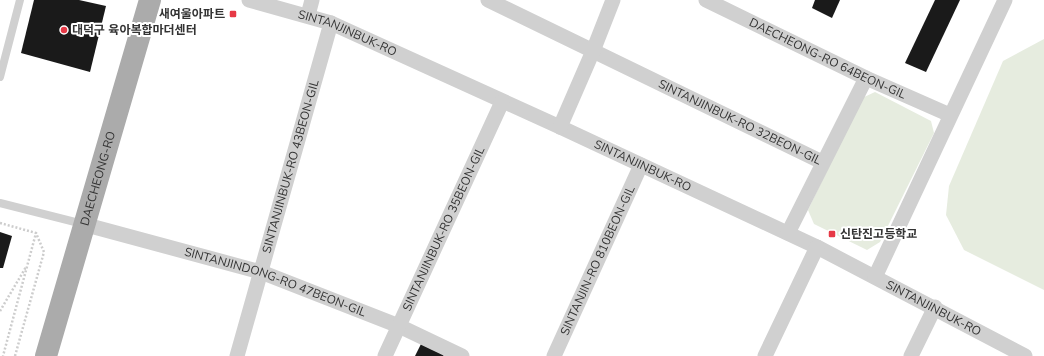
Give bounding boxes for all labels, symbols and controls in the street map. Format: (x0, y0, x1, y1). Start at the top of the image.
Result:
place label: 새여울아파트 (159, 6, 225, 22)
street label: SINTANJINBUK-RO (296, 6, 399, 60)
marker: 새여울아파트 (228, 9, 238, 19)
street label: DAECHEONG-RO 64BEON-GIL (747, 14, 909, 103)
place label: 대덕구 육아복합마더센터 (72, 22, 197, 38)
marker: 대덕구 육아복합마더센터 (59, 25, 69, 35)
street label: SINTANJINBUK-RO 32BEON-GIL (656, 76, 825, 169)
street label: SINTANJINBUK-RO 43BEON-GIL (258, 77, 323, 255)
street label: DAECHEONG-RO (76, 129, 119, 228)
street label: SINTANJINBUK-RO (592, 136, 694, 195)
street label: SINTANJINBUK-RO 35BEON-GIL (399, 144, 489, 314)
street label: SINTANJIN-RO 810BEON-GIL (557, 183, 639, 338)
place label: 신탄진고등학교 (840, 226, 917, 242)
marker: 신탄진고등학교 (827, 229, 837, 239)
street label: SINTANJINDONG-RO 47BEON-GIL (183, 244, 369, 321)
street label: SINTANJINBUK-RO (883, 277, 984, 340)

